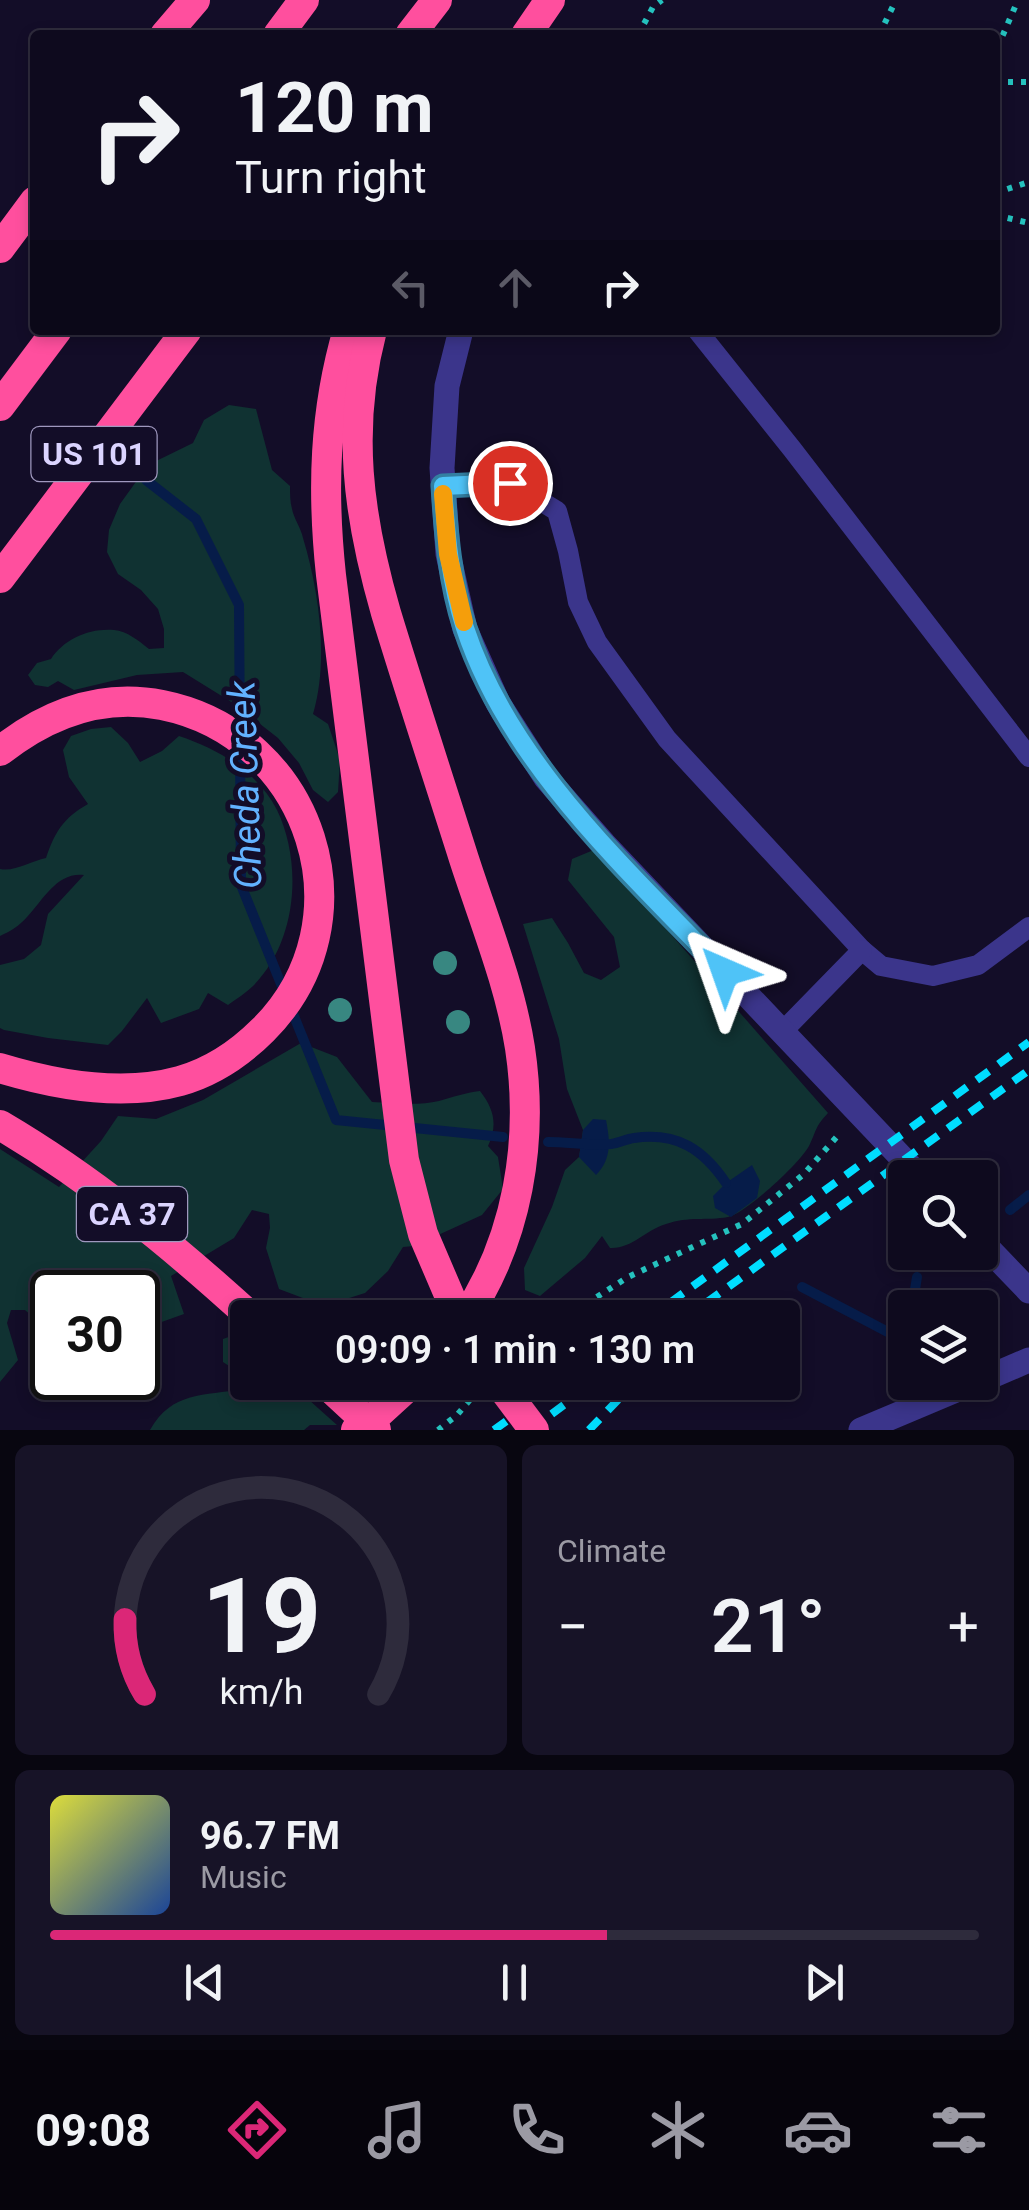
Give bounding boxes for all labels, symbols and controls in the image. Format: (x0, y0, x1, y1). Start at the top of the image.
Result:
text: 120 m (235, 67, 434, 149)
icon: right (70, 70, 200, 200)
text: Turn right (235, 151, 427, 204)
icon: left (383, 260, 438, 315)
icon: ahead (488, 260, 543, 315)
icon: right (593, 260, 648, 315)
road number: US 101 (32, 427, 156, 481)
pin (468, 441, 553, 526)
icon: arrive (483, 456, 538, 511)
water label: Cheda Creek (219, 679, 271, 890)
position arrow (673, 920, 777, 1024)
map controls (888, 1160, 998, 1400)
button: search (888, 1160, 998, 1270)
road number: CA 37 (77, 1187, 187, 1241)
speed limit sign: 30 (30, 1270, 160, 1400)
button: layers (888, 1290, 998, 1400)
text: 09:09 · 1 min · 130 m (335, 1328, 695, 1372)
text: Climate (557, 1532, 666, 1570)
text: 19 (201, 1556, 321, 1677)
text: 21° (711, 1582, 825, 1670)
text: − (557, 1595, 588, 1659)
text: + (948, 1595, 979, 1659)
text: km/h (219, 1671, 303, 1713)
text: 96.7 FM (200, 1814, 340, 1858)
text: Music (200, 1858, 287, 1896)
icon: previous (177, 1955, 232, 2010)
icon: pause (487, 1955, 542, 2010)
icon: next (797, 1955, 852, 2010)
icon: directions (222, 2095, 292, 2165)
icon: music (362, 2095, 432, 2165)
icon: phone (502, 2095, 572, 2165)
icon: climate (643, 2095, 713, 2165)
icon: car (783, 2095, 853, 2165)
icon: filters (924, 2095, 994, 2165)
text: 09:08 (35, 2104, 151, 2157)

